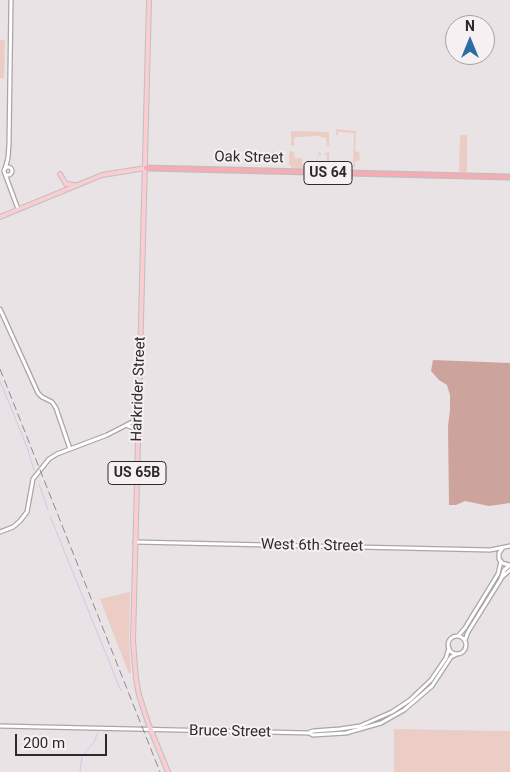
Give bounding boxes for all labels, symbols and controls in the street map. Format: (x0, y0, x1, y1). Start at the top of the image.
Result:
north arrow (445, 15, 495, 65)
text: N (465, 18, 475, 34)
street label: Oak Street (214, 148, 284, 168)
road number: US 64 (304, 162, 352, 184)
street label: Harkrider Street (128, 336, 150, 442)
road number: US 65B (108, 462, 166, 484)
street label: West 6th Street (261, 536, 363, 556)
street label: Bruce Street (189, 722, 271, 742)
scale bar (18, 724, 110, 756)
text: 200 m (23, 734, 65, 752)

